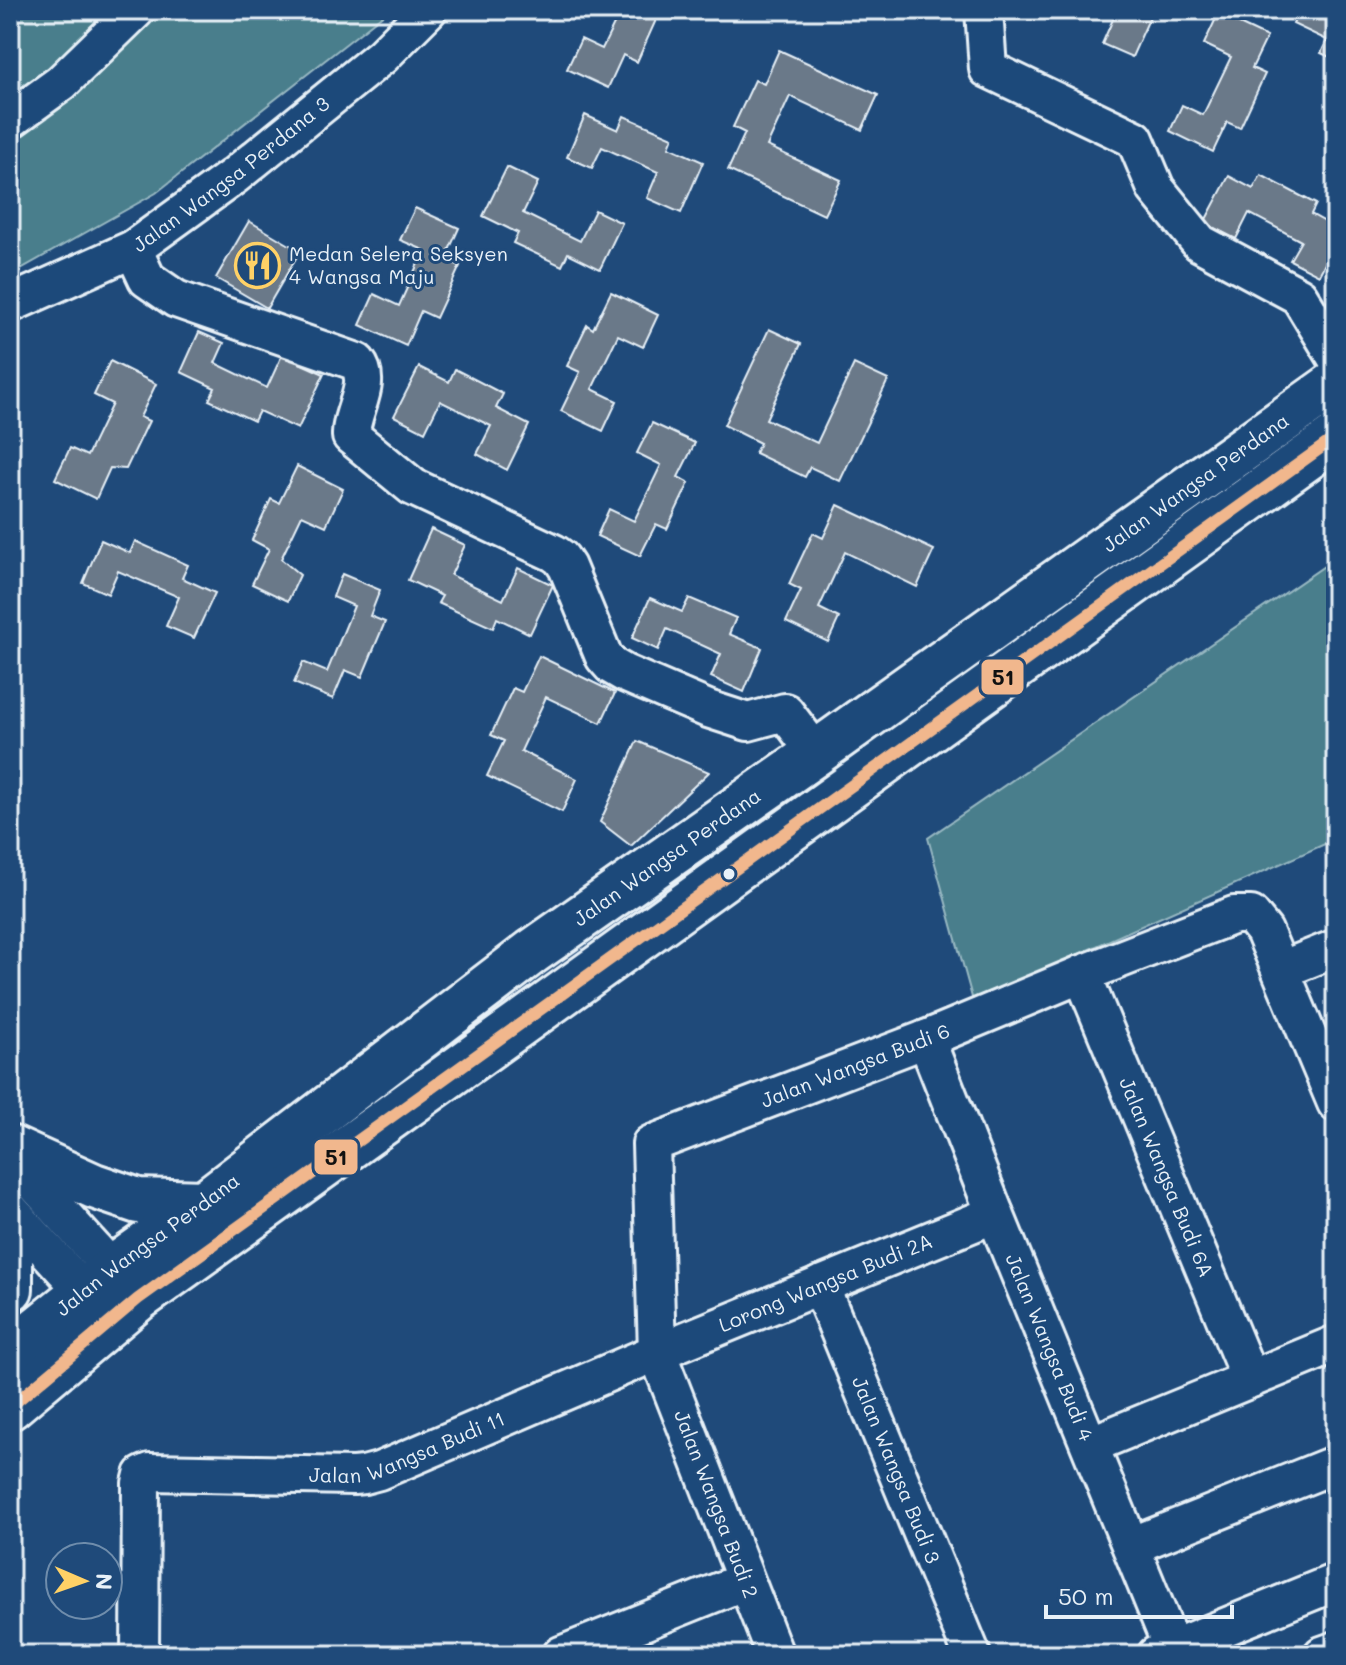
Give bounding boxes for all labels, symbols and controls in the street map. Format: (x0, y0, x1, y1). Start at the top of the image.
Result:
street label: Jalan Wangsa Perdana 3 (127, 90, 334, 257)
place label: Medan Selera Seksyen 4 Wangsa Maju (289, 240, 508, 289)
restaurant icon: Medan Selera Seksyen 4 Wangsa Maju (234, 241, 282, 289)
street label: Jalan Wangsa Perdana (1097, 407, 1294, 557)
line badge: 51 (980, 658, 1025, 696)
text: 51 (992, 662, 1014, 691)
street label: Jalan Wangsa Perdana (568, 782, 765, 931)
unlabelled marker (721, 866, 737, 882)
street label: Jalan Wangsa Budi 6 (757, 1017, 953, 1113)
street label: Jalan Wangsa Budi 6A (1114, 1073, 1220, 1281)
line badge: 51 (313, 1138, 359, 1176)
text: 51 (325, 1142, 347, 1171)
street label: Jalan Wangsa Perdana (50, 1167, 244, 1321)
street label: Lorong Wangsa Budi 2A (715, 1227, 936, 1337)
street label: Jalan Wangsa Budi 4 (1000, 1249, 1100, 1445)
street label: Jalan Wangsa Budi 3 (847, 1372, 947, 1567)
street label: Jalan Wangsa Budi 11 (309, 1405, 508, 1488)
street label: Jalan Wangsa Budi 2 (669, 1406, 765, 1601)
north arrow (44, 1541, 124, 1621)
scale bar (1046, 1569, 1232, 1619)
text: N (90, 1573, 119, 1591)
text: 50 m (1058, 1580, 1114, 1611)

